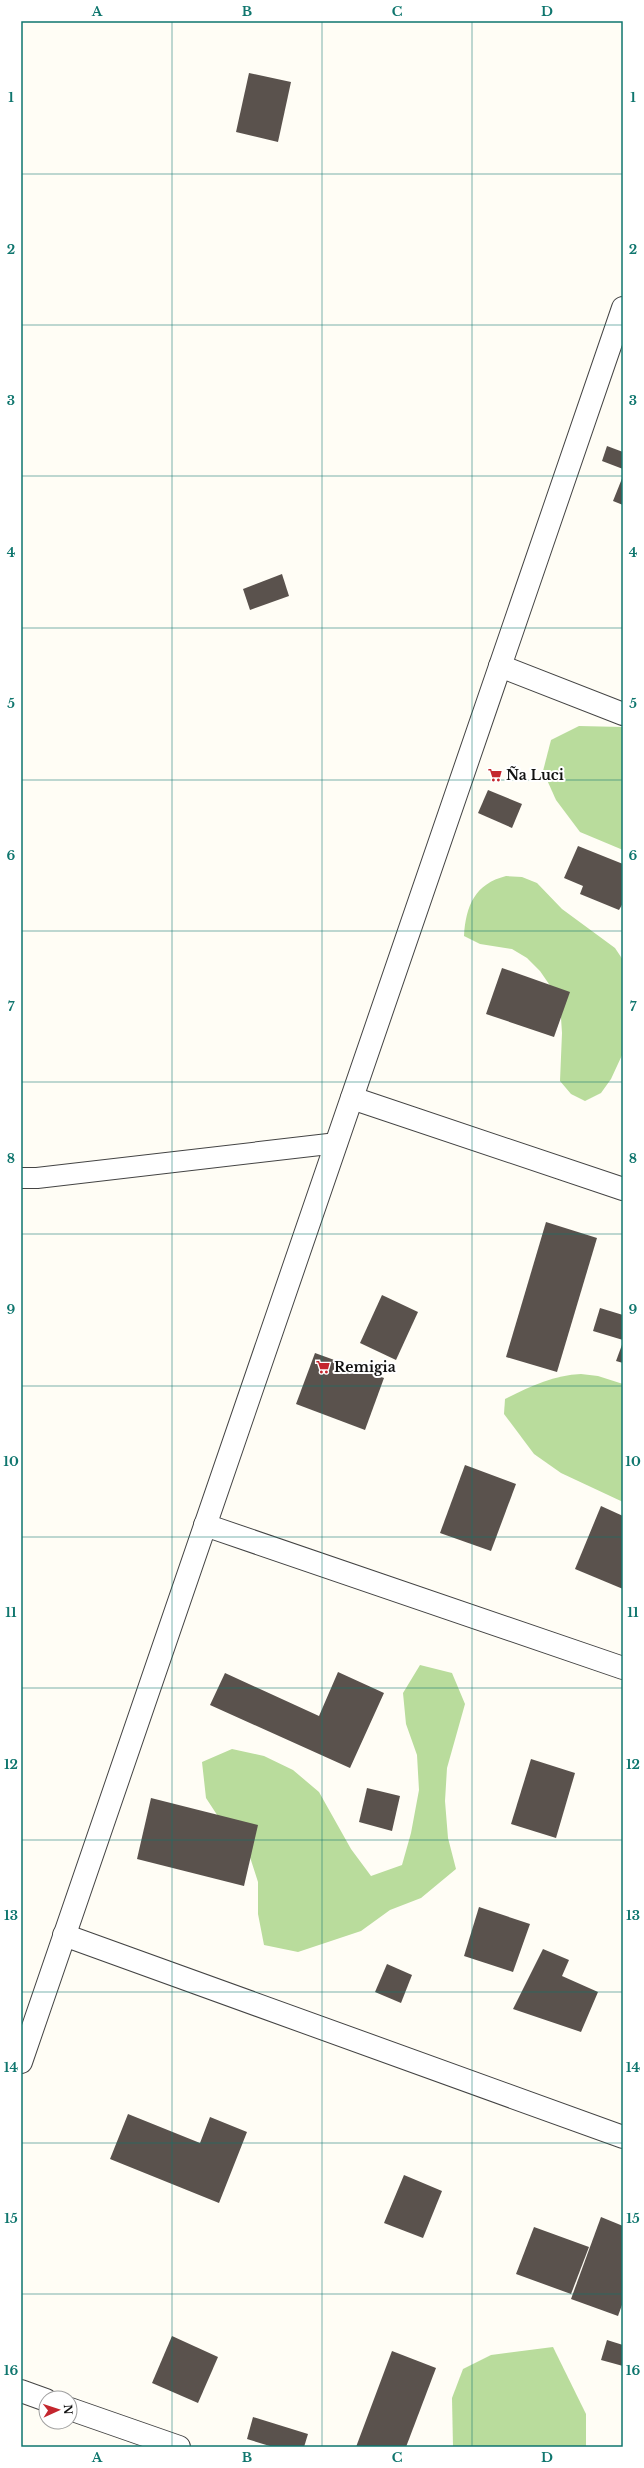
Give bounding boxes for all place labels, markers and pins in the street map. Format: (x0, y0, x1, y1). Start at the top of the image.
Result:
place label: Ña Luci (506, 765, 564, 784)
supermarket icon: Ña Luci (487, 767, 503, 783)
place label: Remigia (334, 1358, 396, 1376)
supermarket icon: Remigia (315, 1359, 331, 1375)

